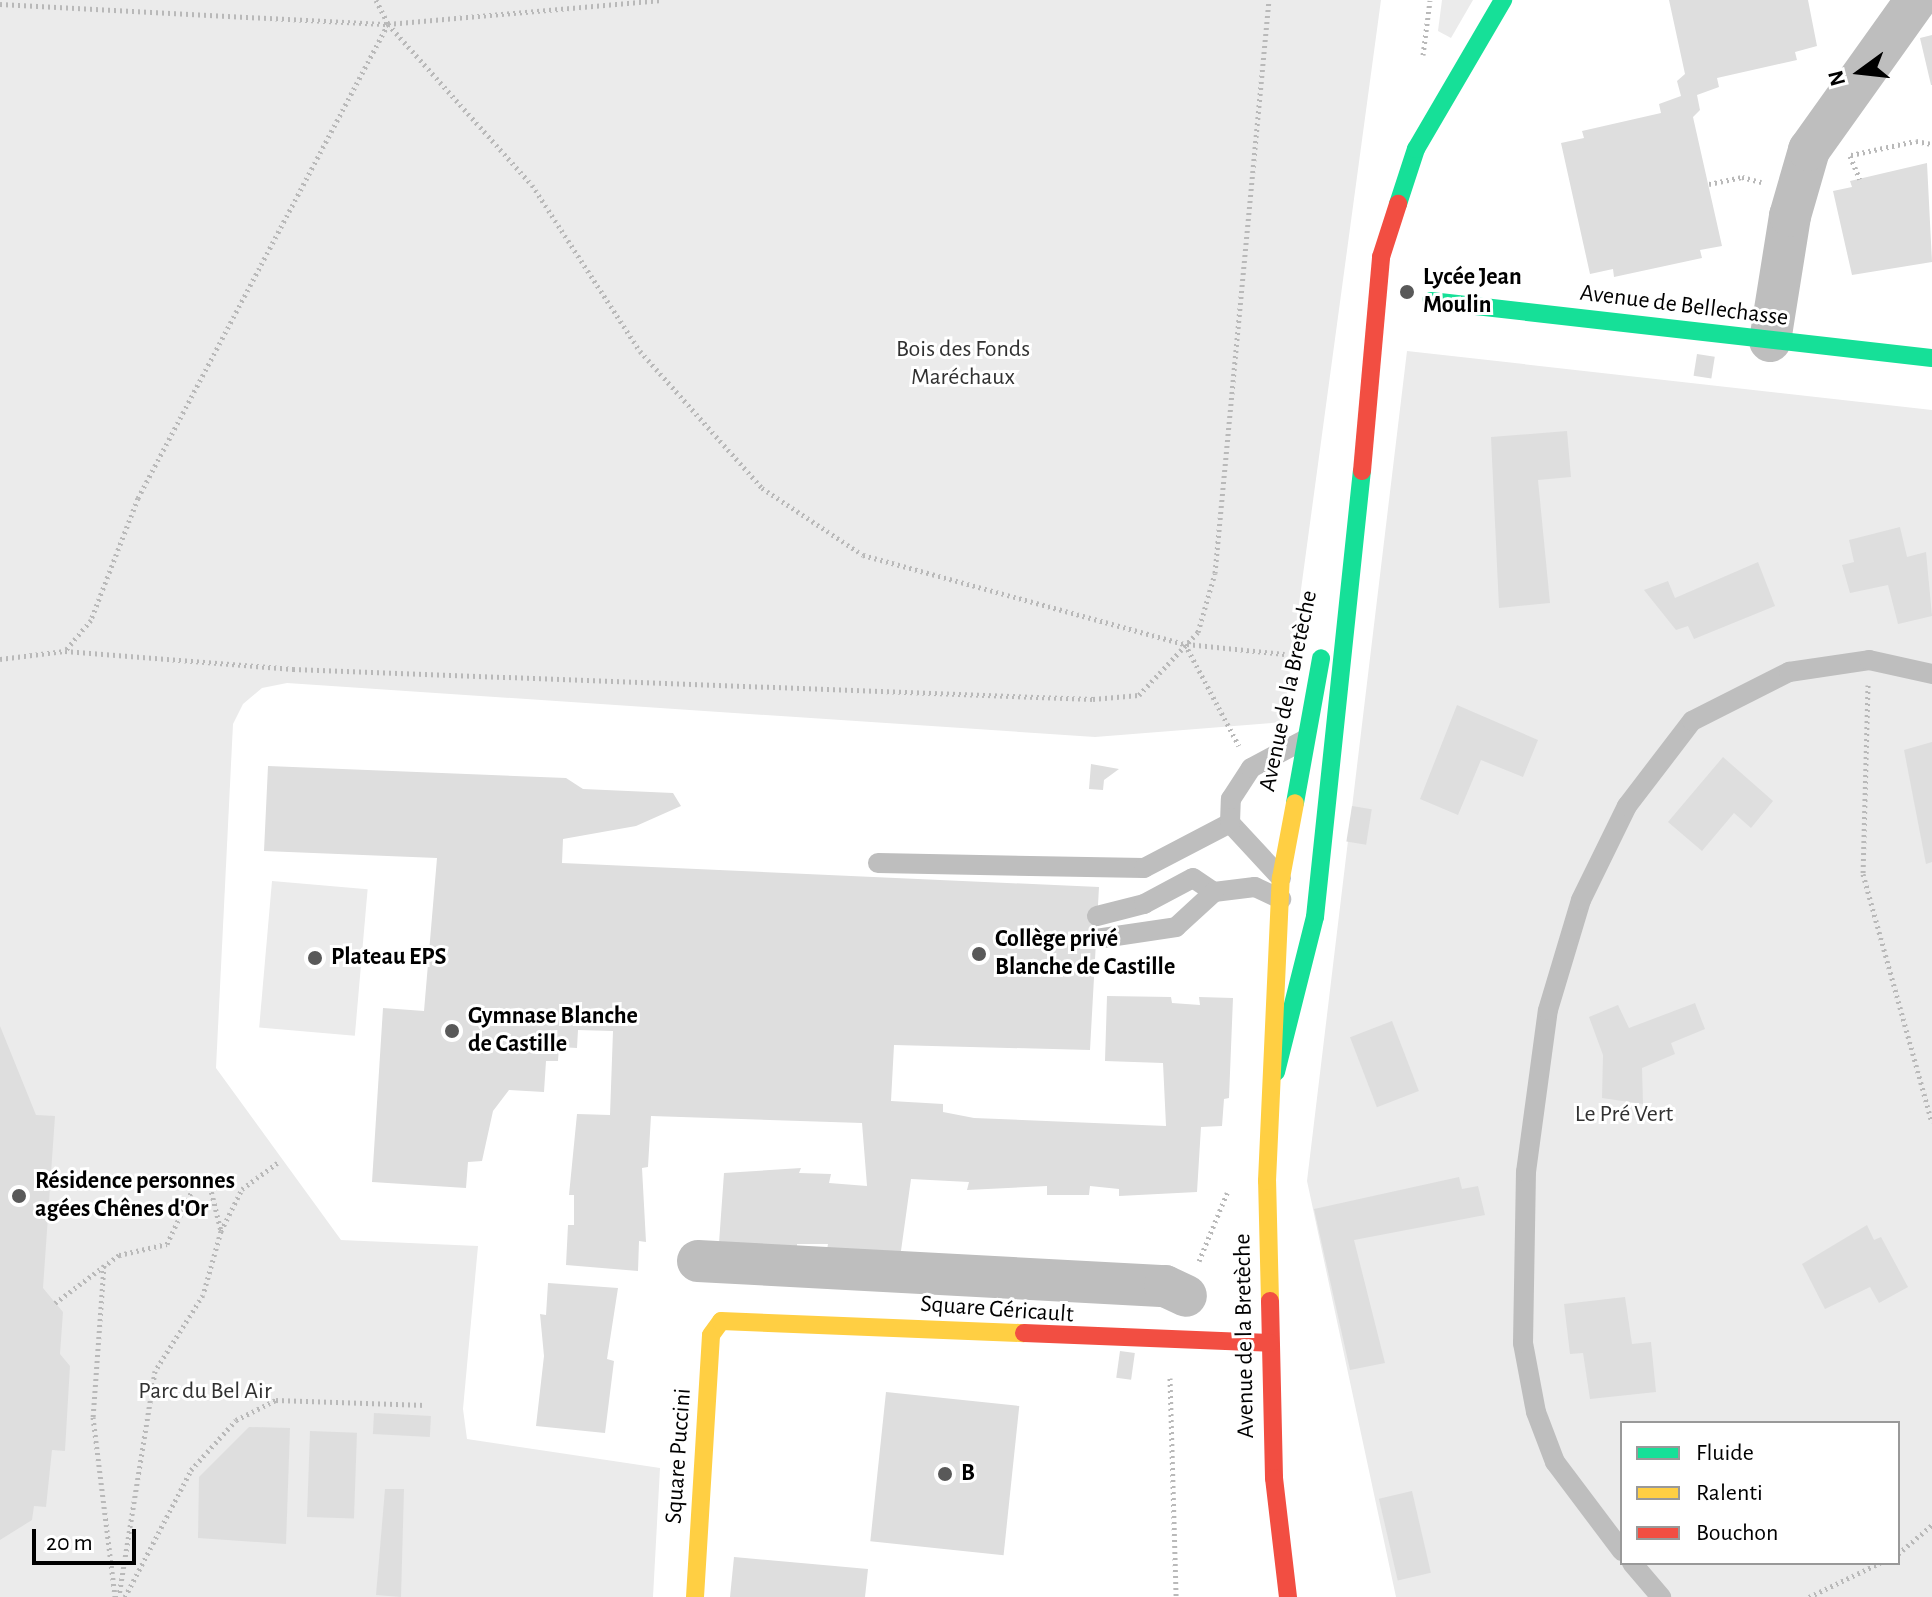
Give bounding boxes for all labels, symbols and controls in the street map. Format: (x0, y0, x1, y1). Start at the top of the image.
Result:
north arrow (1820, 32, 1900, 112)
text: N (1824, 68, 1849, 88)
place label: Lycée Jean Moulin (1423, 264, 1522, 320)
street label: Avenue de Bellechasse (1578, 279, 1790, 333)
marker: Lycée Jean Moulin (1398, 283, 1416, 301)
park label: Bois des Fonds Maréchaux (896, 336, 1030, 392)
street label: Avenue de la Bretèche (1254, 588, 1324, 794)
place label: Collège privé Blanche de Castille (995, 926, 1175, 982)
place label: Plateau EPS (331, 944, 447, 972)
marker: Collège privé Blanche de Castille (970, 945, 988, 963)
marker: Plateau EPS (306, 949, 324, 967)
place label: Gymnase Blanche de Castille (468, 1003, 638, 1059)
marker: Gymnase Blanche de Castille (443, 1022, 461, 1040)
park label: Le Pré Vert (1575, 1101, 1673, 1129)
place label: Résidence personnes agées Chênes d'Or (35, 1168, 235, 1224)
marker: Résidence personnes agées Chênes d'Or (10, 1187, 28, 1205)
street label: Avenue de la Bretèche (1229, 1233, 1261, 1439)
street label: Square Géricault (919, 1290, 1075, 1330)
park label: Parc du Bel Air (138, 1378, 272, 1406)
street label: Square Puccini (660, 1387, 698, 1525)
legend (1620, 1421, 1900, 1565)
text: Fluide (1696, 1441, 1754, 1465)
place label: B (961, 1460, 975, 1488)
marker: B (936, 1465, 954, 1483)
text: Ralenti (1696, 1481, 1763, 1505)
scale bar (36, 1513, 140, 1563)
text: Bouchon (1696, 1521, 1778, 1545)
text: 20 m (46, 1531, 93, 1555)

